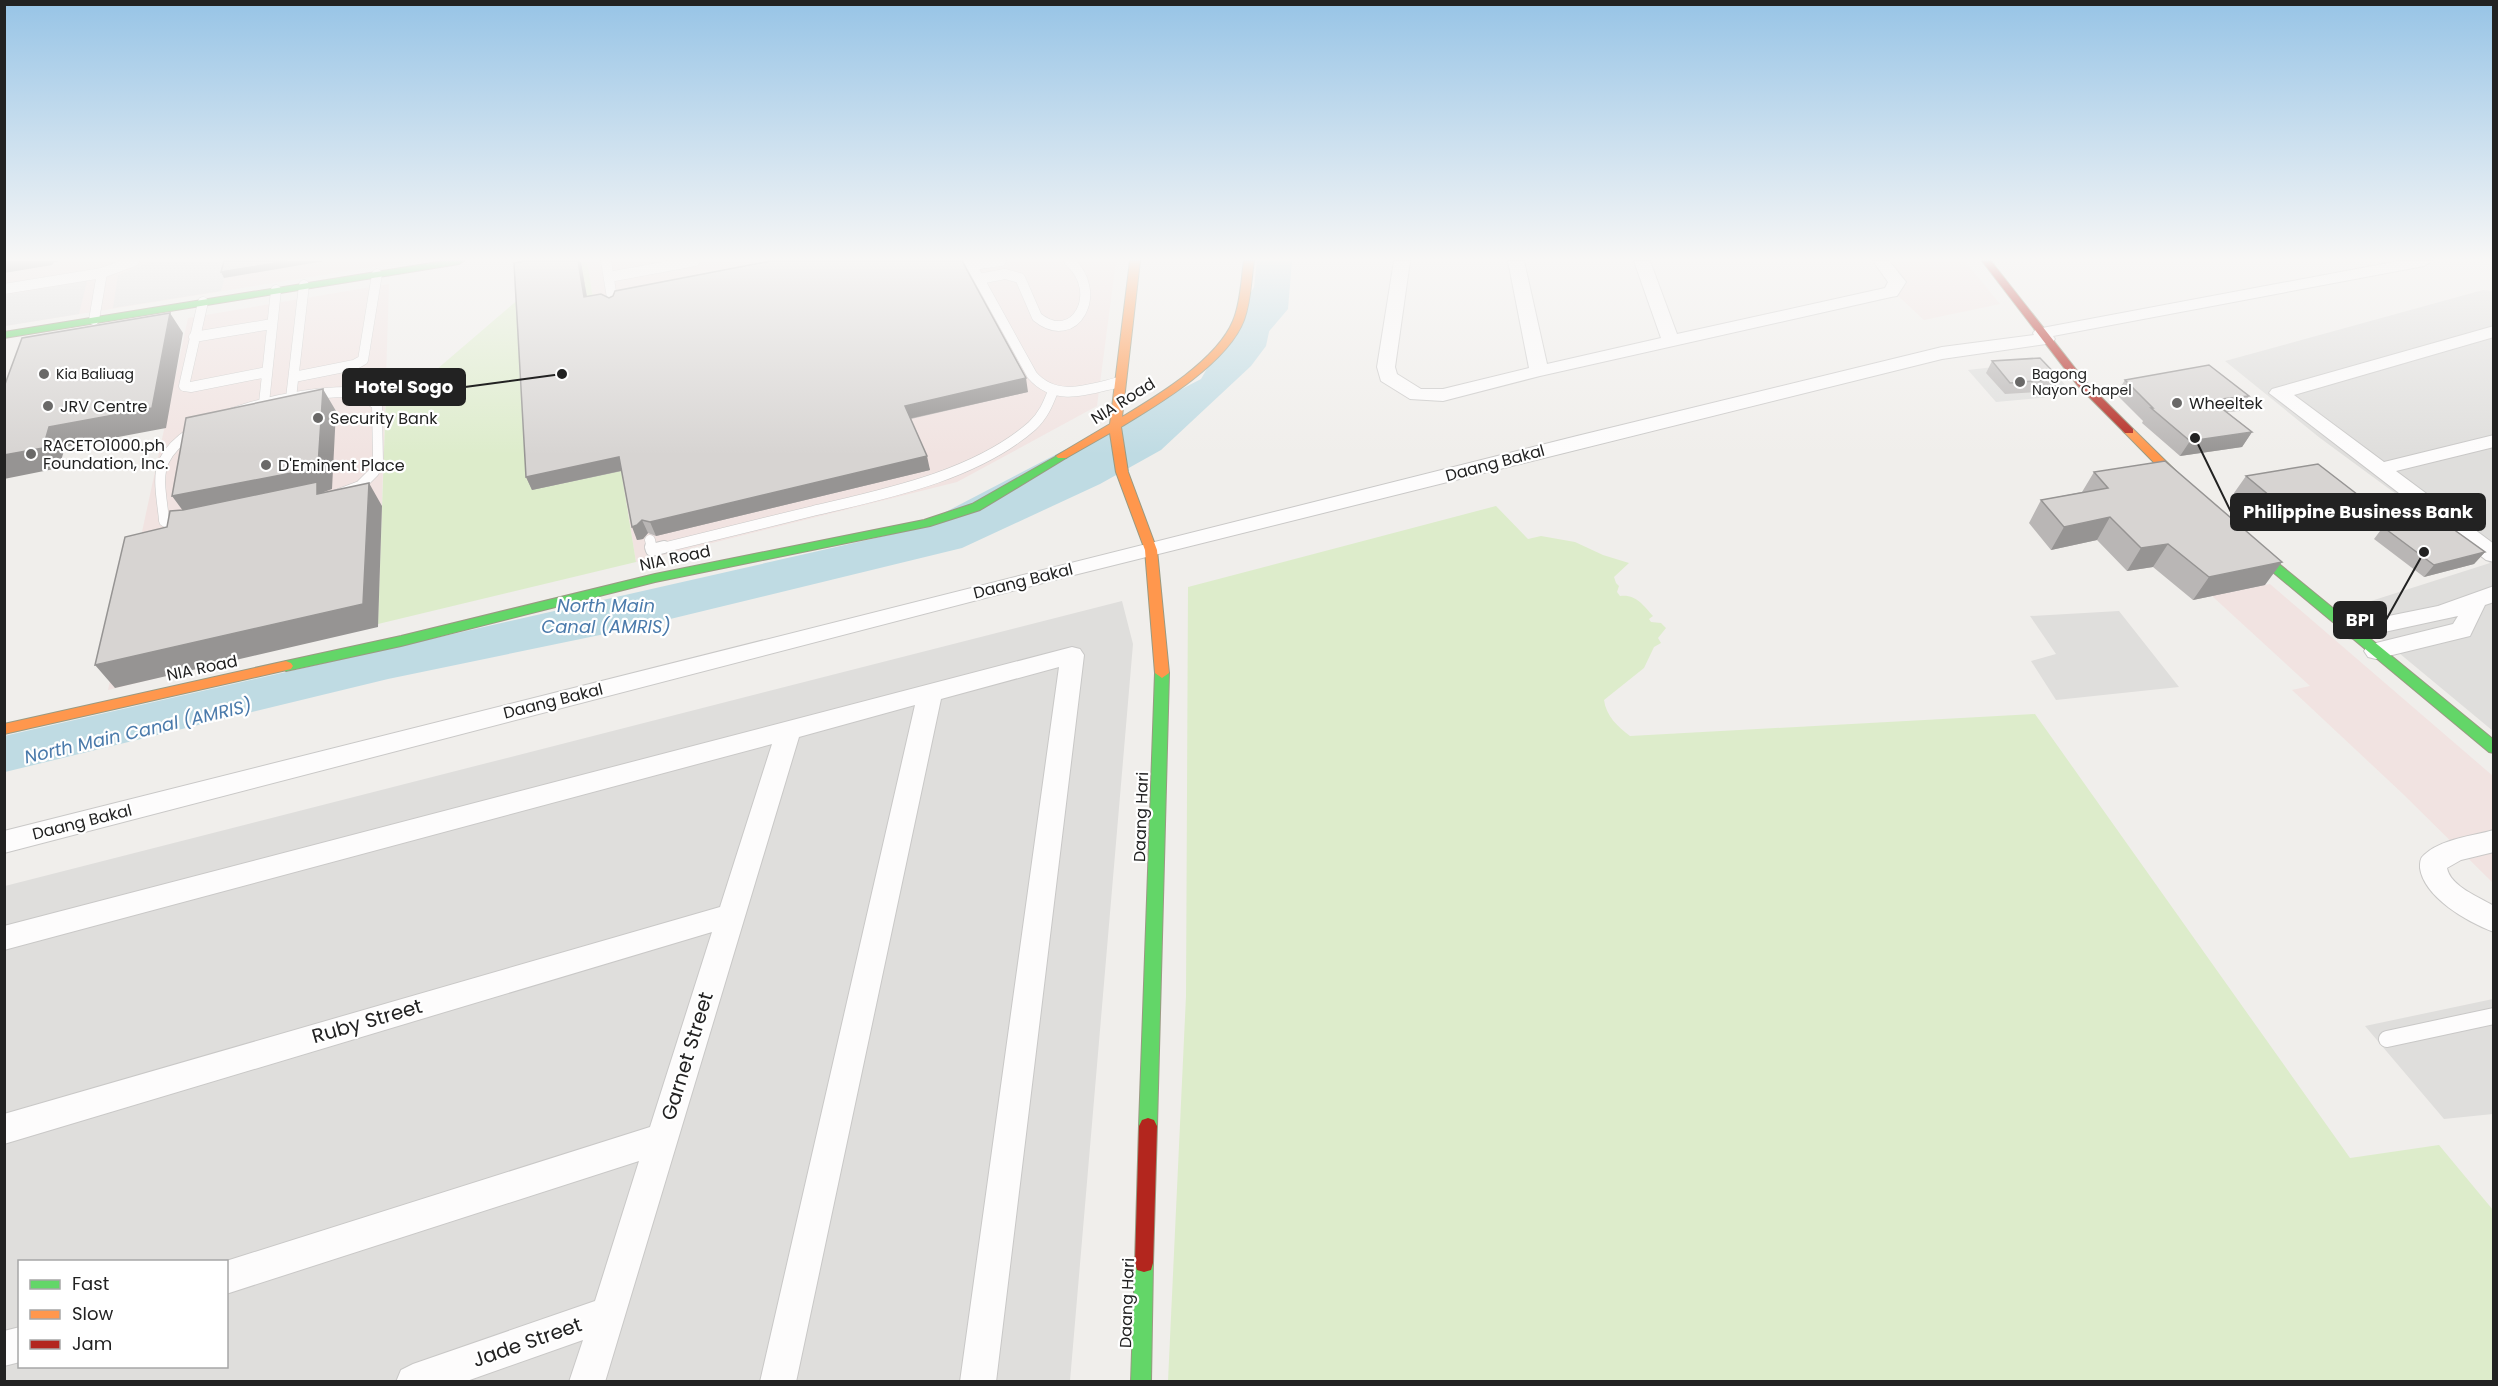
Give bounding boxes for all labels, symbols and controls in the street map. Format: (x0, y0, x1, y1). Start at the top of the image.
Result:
place label: Kia Baliuag (56, 364, 134, 384)
place label: Bagong Nayon Chapel (2032, 364, 2132, 400)
marker: Kia Baliuag (37, 367, 51, 381)
callout: Hotel Sogo (343, 369, 465, 405)
street label: NIA Road (1086, 372, 1160, 430)
text: Hotel Sogo (355, 374, 453, 399)
marker: Bagong Nayon Chapel (2013, 375, 2027, 389)
place label: Wheeltek (2189, 392, 2263, 415)
place label: JRV Centre (60, 395, 148, 418)
marker: Wheeltek (2170, 396, 2184, 410)
marker: JRV Centre (41, 399, 55, 413)
place label: Security Bank (330, 407, 438, 430)
marker: Security Bank (311, 411, 325, 425)
place label: RACETO1000.ph Foundation, Inc. (43, 434, 168, 475)
street label: Daang Bakal (1443, 439, 1547, 487)
marker: RACETO1000.ph Foundation, Inc. (24, 447, 38, 461)
place label: D'Eminent Place (278, 454, 405, 477)
marker: D'Eminent Place (259, 458, 273, 472)
callout: Philippine Business Bank (2231, 494, 2485, 530)
text: Philippine Business Bank (2243, 499, 2474, 524)
street label: NIA Road (637, 539, 713, 577)
street label: Daang Bakal (971, 558, 1075, 604)
water label: North Main Canal (AMRIS) (541, 593, 671, 639)
callout: BPI (2334, 602, 2386, 638)
text: BPI (2346, 607, 2374, 632)
street label: NIA Road (164, 649, 240, 687)
street label: Daang Bakal (501, 678, 605, 724)
water label: North Main Canal (AMRIS) (22, 693, 254, 769)
street label: Daang Hari (1128, 772, 1154, 862)
street label: Daang Bakal (30, 799, 134, 845)
street label: Garnet Street (654, 988, 720, 1124)
street label: Ruby Street (309, 992, 425, 1050)
street label: Daang Hari (1114, 1258, 1140, 1348)
legend (18, 1260, 228, 1368)
text: Fast (72, 1271, 109, 1296)
text: Slow (72, 1301, 114, 1326)
street label: Jade Street (469, 1310, 585, 1374)
text: Jam (72, 1331, 112, 1356)

